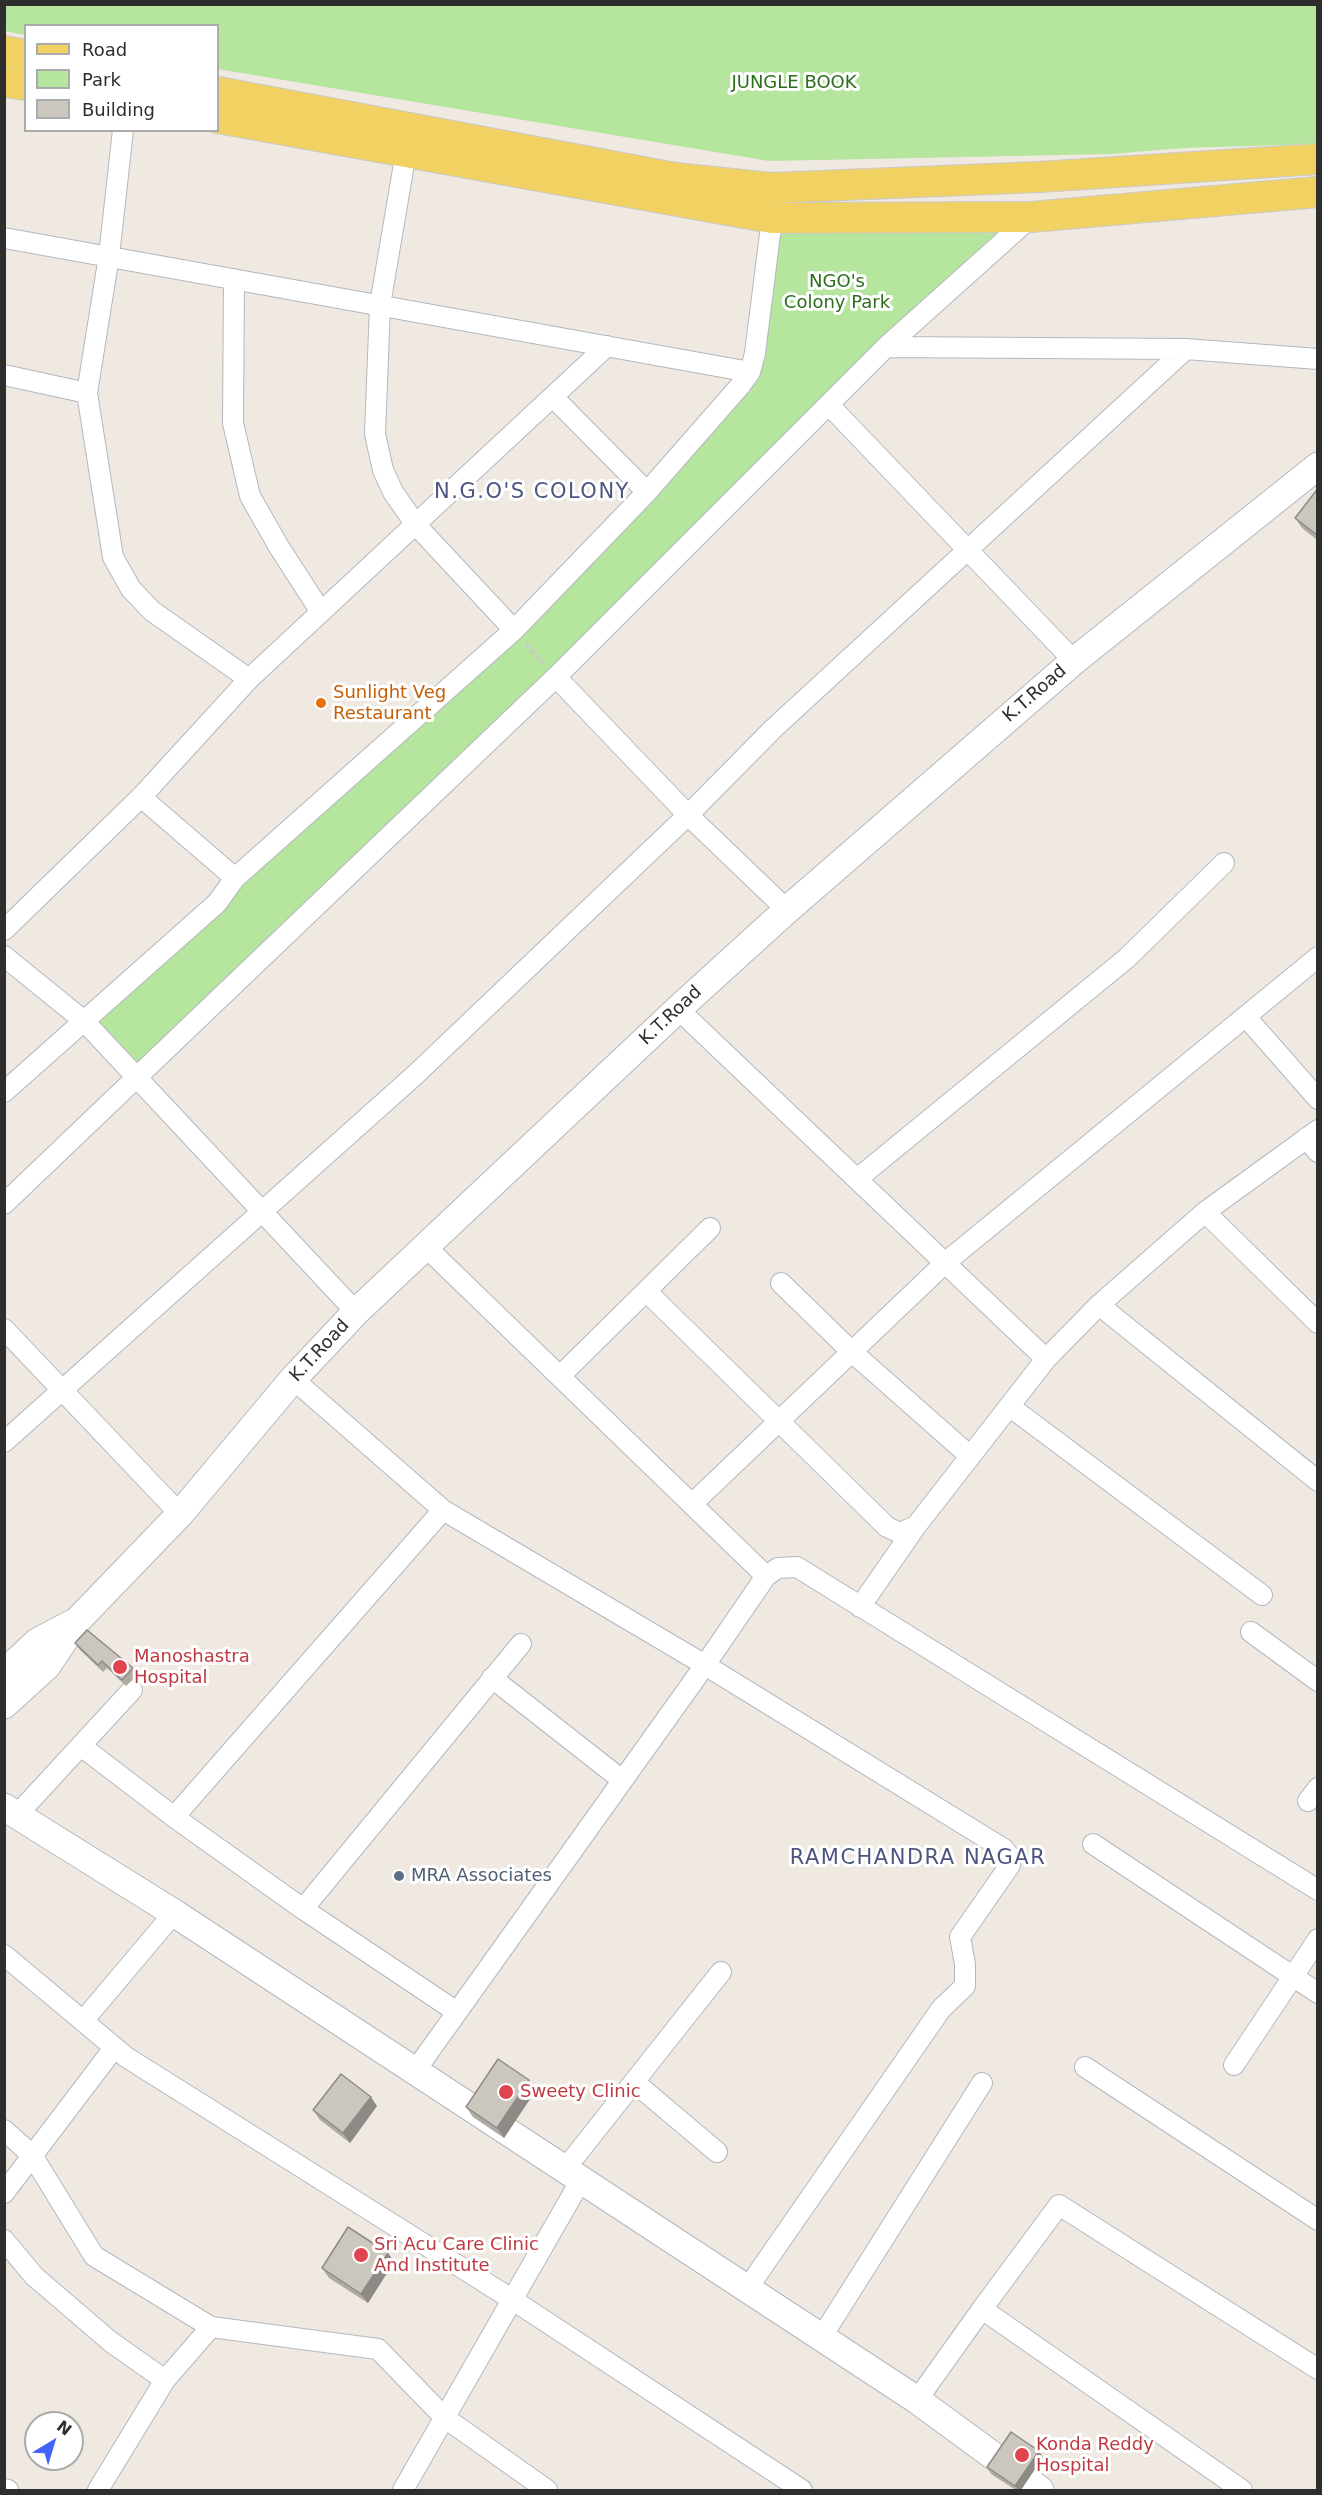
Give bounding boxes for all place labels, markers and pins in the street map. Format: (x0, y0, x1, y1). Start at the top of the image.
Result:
place label: Sunlight Veg Restaurant (333, 682, 446, 724)
marker: Sunlight Veg Restaurant (314, 696, 328, 710)
place label: Manoshastra Hospital (134, 1646, 250, 1688)
marker: Manoshastra Hospital (111, 1658, 129, 1676)
place label: MRA Associates (411, 1865, 552, 1887)
marker: MRA Associates (392, 1869, 406, 1883)
place label: Sweety Clinic (520, 2081, 641, 2103)
marker: Sweety Clinic (497, 2083, 515, 2101)
place label: Sri Acu Care Clinic And Institute (374, 2234, 539, 2276)
marker: Sri Acu Care Clinic And Institute (352, 2246, 370, 2264)
place label: Konda Reddy Hospital (1036, 2434, 1154, 2476)
marker: Konda Reddy Hospital (1013, 2446, 1031, 2464)

